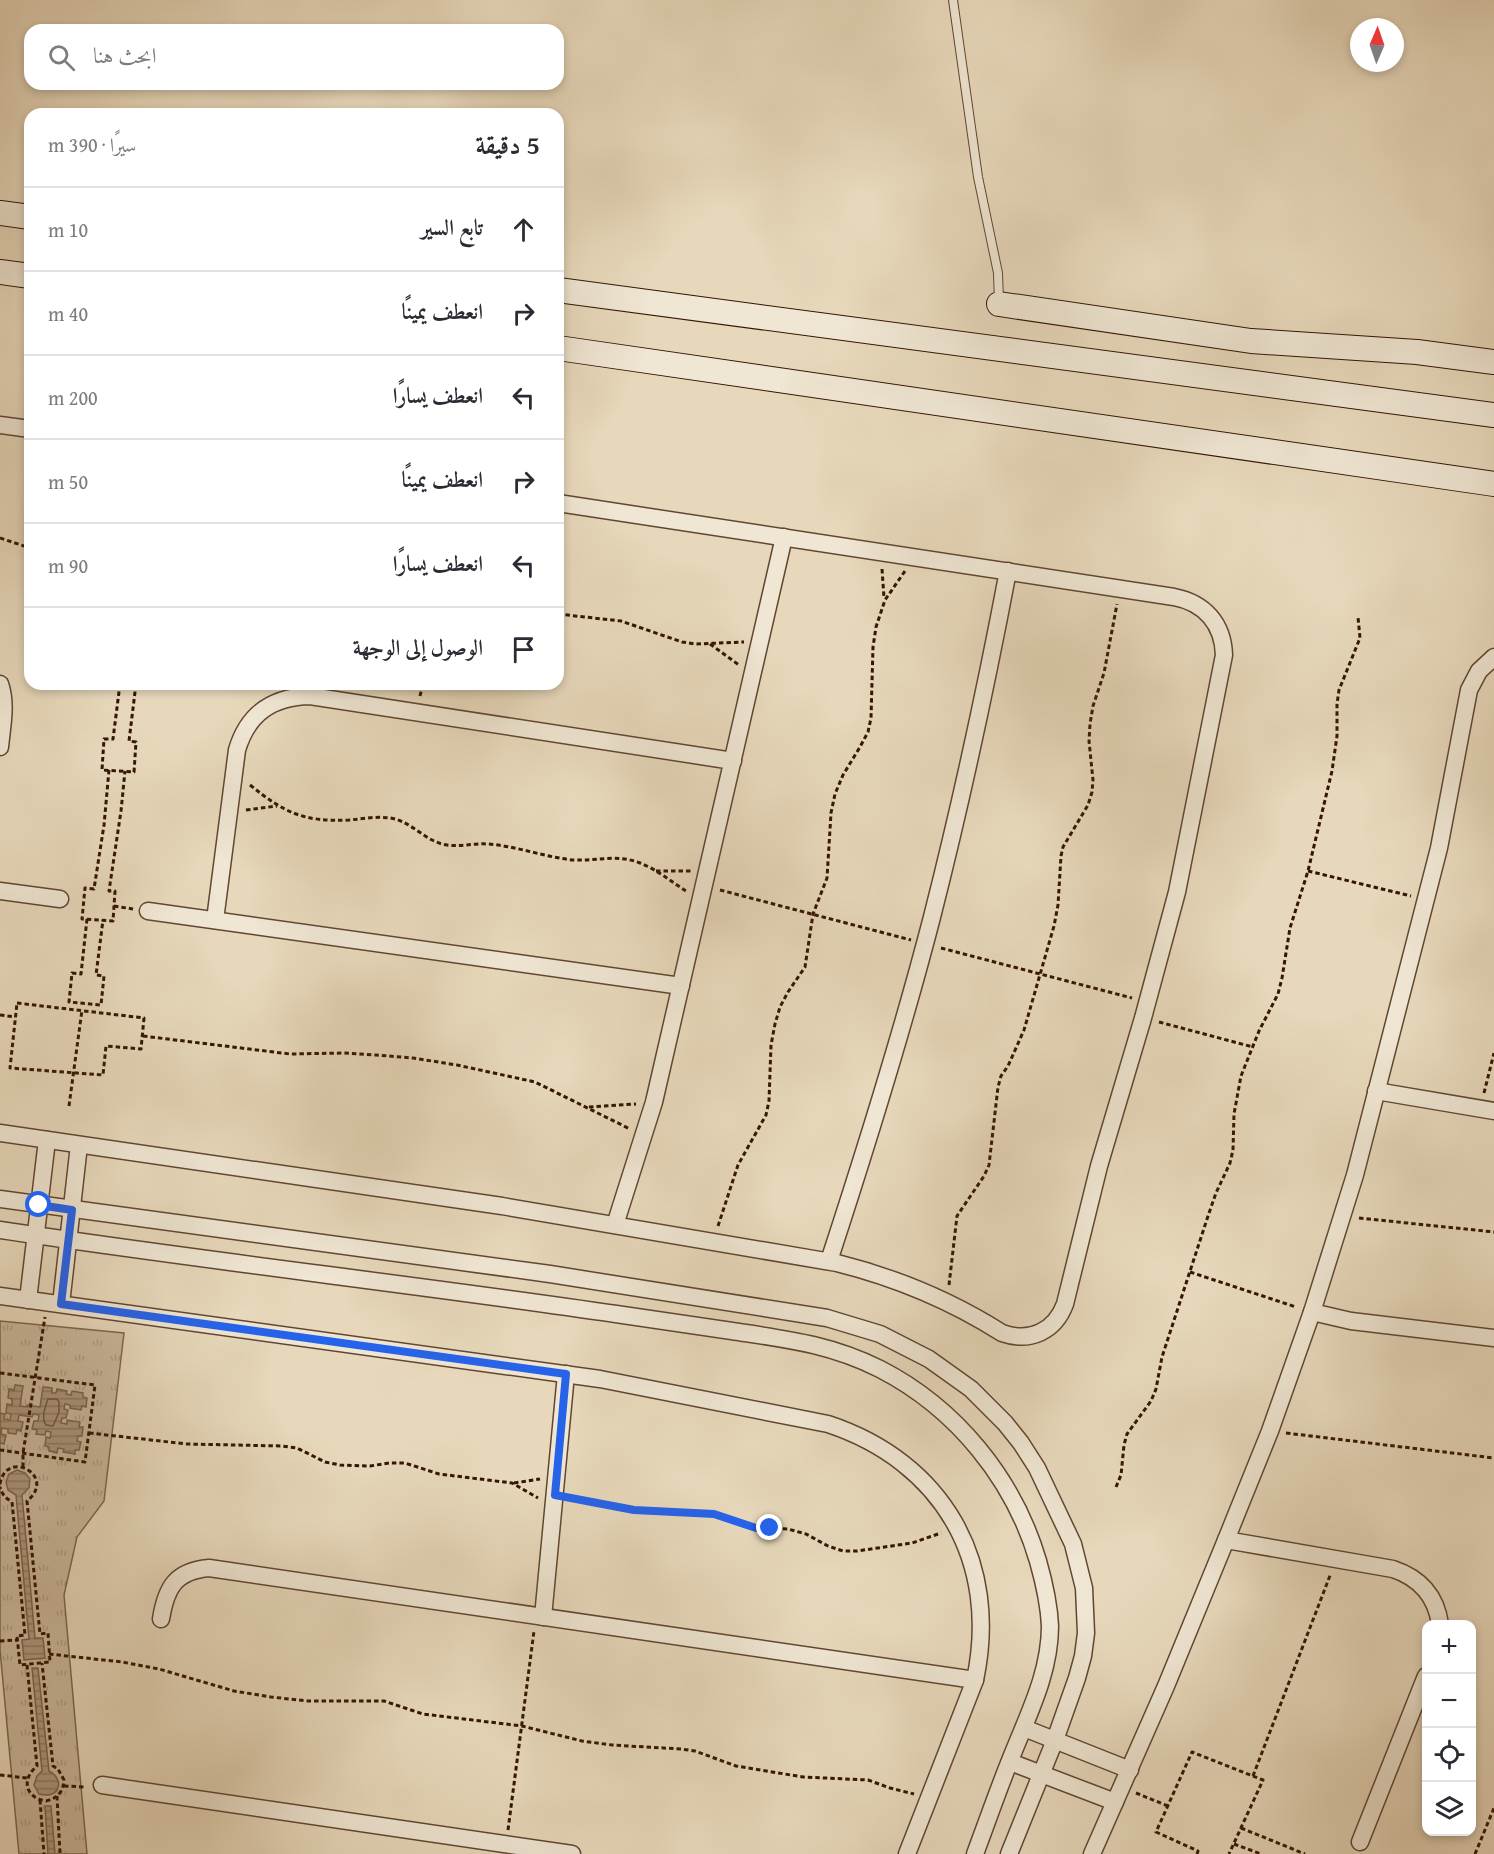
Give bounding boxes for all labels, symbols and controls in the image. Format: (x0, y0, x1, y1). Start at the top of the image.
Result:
north arrow (1350, 18, 1404, 72)
search box (24, 24, 564, 90)
text: ابحث هنا (93, 39, 157, 71)
icon: search (45, 41, 78, 74)
text: 5 دقيقة (475, 125, 540, 164)
text: سيرًا · 390 m (48, 130, 136, 159)
text: تابع السير (421, 211, 483, 243)
icon: ahead (507, 213, 540, 246)
text: 10 m (48, 215, 88, 244)
text: انعطف يمينًا (402, 295, 483, 327)
icon: right (507, 297, 540, 330)
text: 40 m (48, 299, 88, 328)
text: انعطف يسارًا (393, 379, 483, 411)
icon: left (507, 381, 540, 414)
text: 200 m (48, 383, 98, 412)
text: انعطف يمينًا (402, 463, 483, 495)
icon: right (507, 465, 540, 498)
text: 50 m (48, 467, 88, 496)
text: انعطف يسارًا (393, 547, 483, 579)
icon: left (507, 549, 540, 582)
text: 90 m (48, 551, 88, 580)
text: الوصول إلى الوجهة (353, 631, 483, 663)
icon: arrive (507, 633, 540, 666)
route start (25, 1191, 51, 1217)
route end (756, 1514, 782, 1540)
map controls (1422, 1620, 1476, 1836)
button: + (1422, 1620, 1476, 1674)
button: − (1422, 1674, 1476, 1728)
button: locate (1422, 1728, 1476, 1782)
button: layers (1422, 1782, 1476, 1836)

